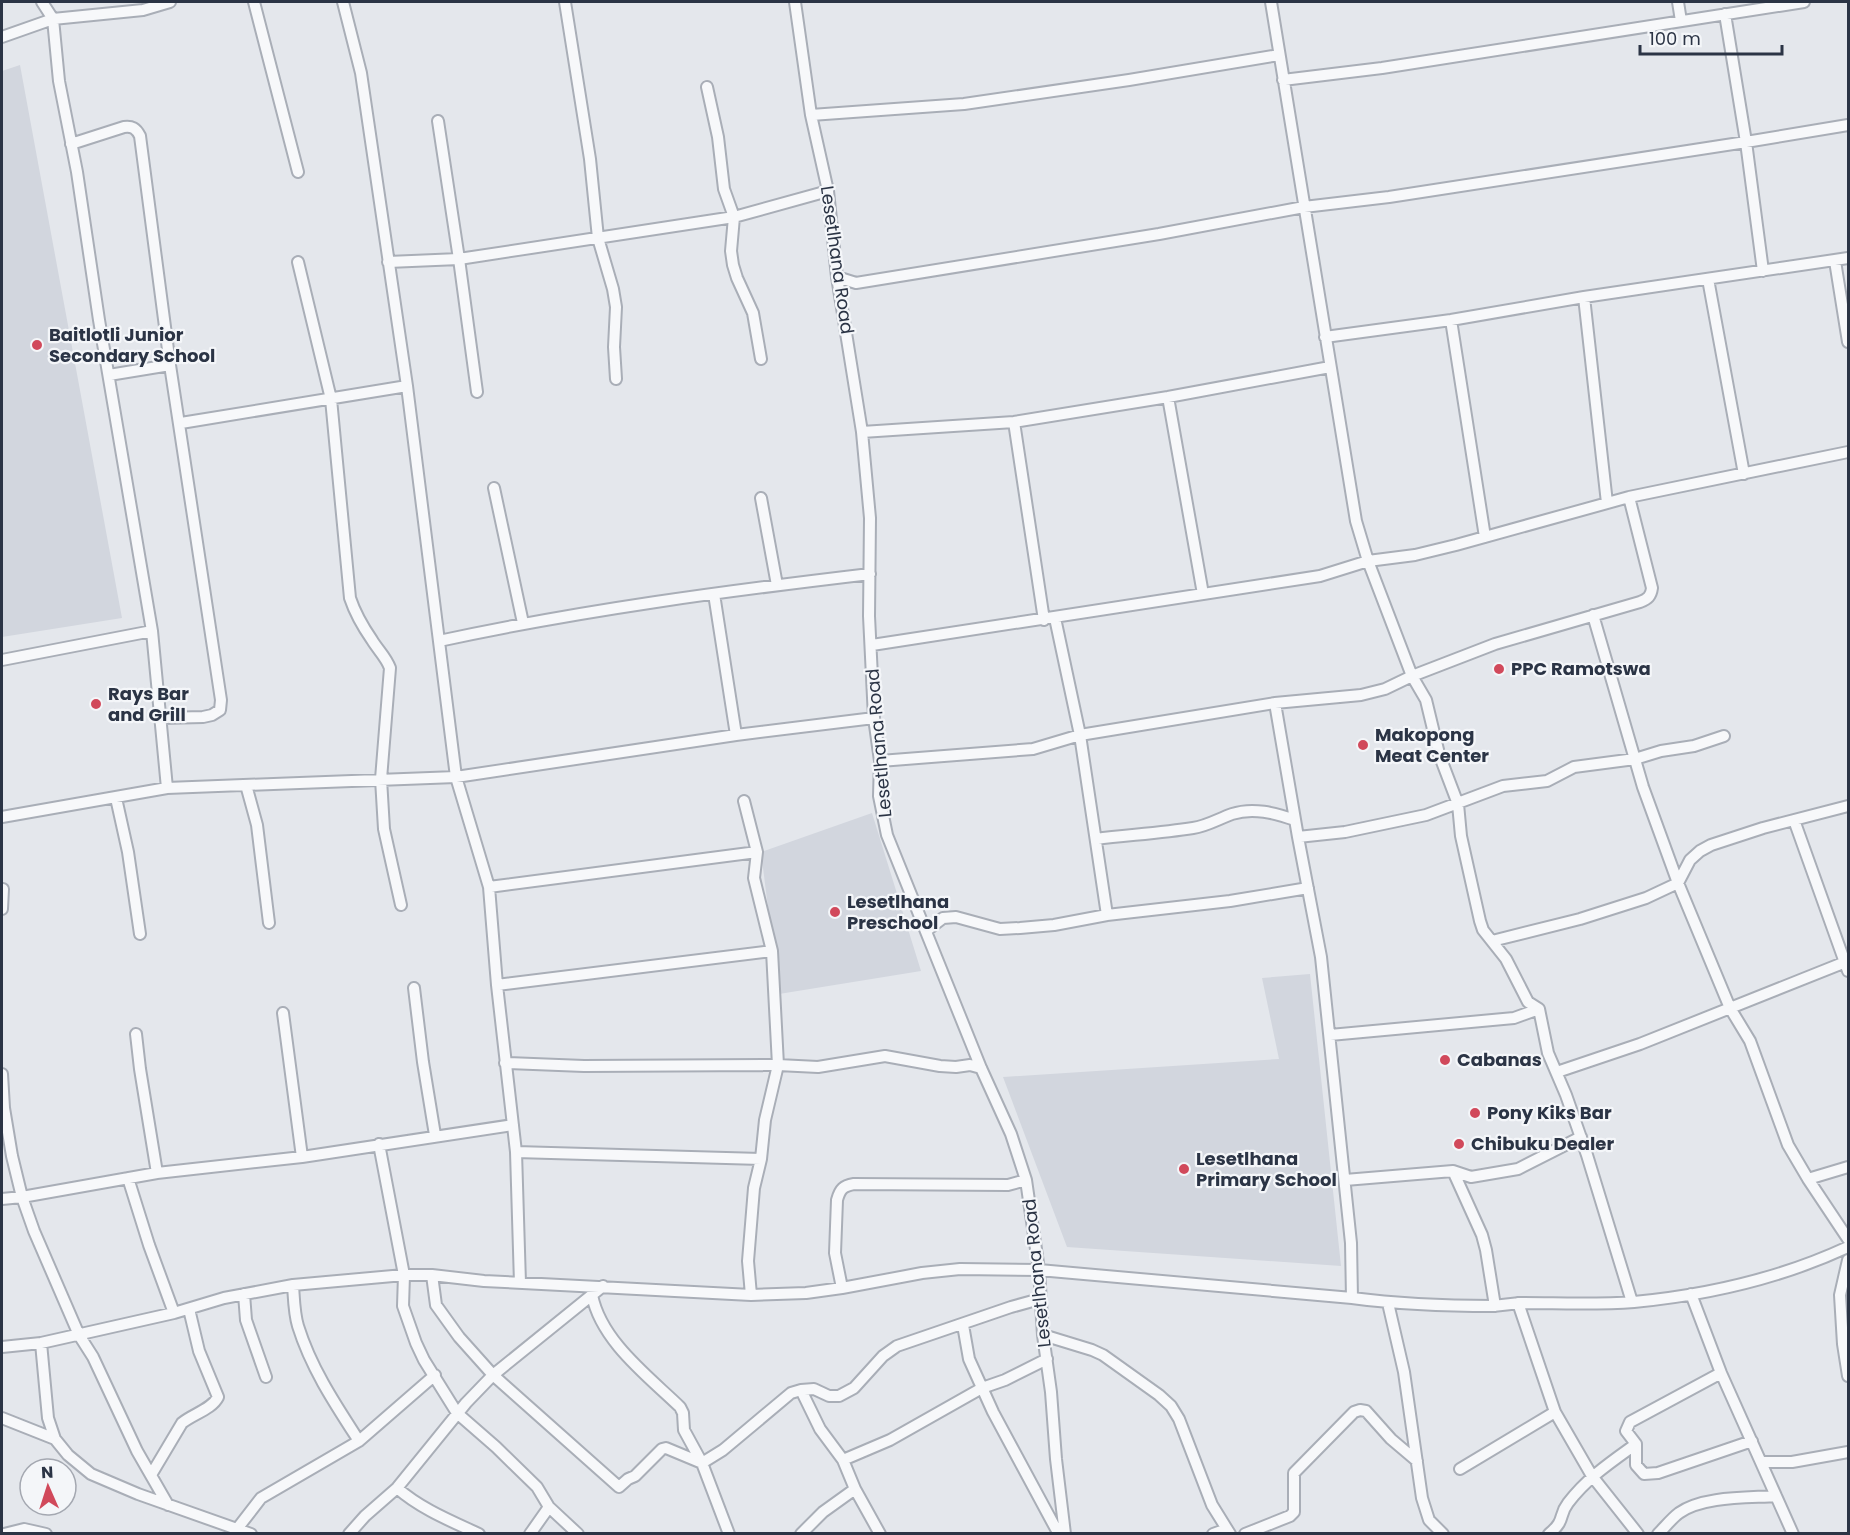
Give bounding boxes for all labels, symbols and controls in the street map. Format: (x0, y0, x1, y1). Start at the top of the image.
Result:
scale bar (1640, 18, 1782, 56)
text: 100 m (1649, 26, 1701, 51)
street label: Lesetlhana Road (815, 184, 860, 336)
place label: Baitlotli Junior Secondary School (49, 322, 215, 368)
marker: Baitlotli Junior Secondary School (30, 338, 44, 352)
place label: PPC Ramotswa (1511, 656, 1651, 681)
marker: PPC Ramotswa (1492, 662, 1506, 676)
street label: Lesetlhana Road (860, 668, 897, 819)
place label: Rays Bar and Grill (108, 681, 189, 727)
marker: Rays Bar and Grill (89, 697, 103, 711)
place label: Makopong Meat Center (1375, 722, 1489, 768)
marker: Makopong Meat Center (1356, 738, 1370, 752)
place label: Lesetlhana Preschool (847, 889, 949, 935)
marker: Lesetlhana Preschool (828, 905, 842, 919)
place label: Cabanas (1457, 1047, 1542, 1072)
marker: Cabanas (1438, 1053, 1452, 1067)
place label: Pony Kiks Bar (1487, 1100, 1612, 1125)
marker: Pony Kiks Bar (1468, 1106, 1482, 1120)
place label: Chibuku Dealer (1471, 1131, 1614, 1156)
marker: Chibuku Dealer (1452, 1137, 1466, 1151)
place label: Lesetlhana Primary School (1196, 1146, 1337, 1192)
marker: Lesetlhana Primary School (1177, 1162, 1191, 1176)
street label: Lesetlhana Road (1016, 1197, 1057, 1349)
north arrow (18, 1457, 78, 1517)
text: N (41, 1461, 54, 1484)

